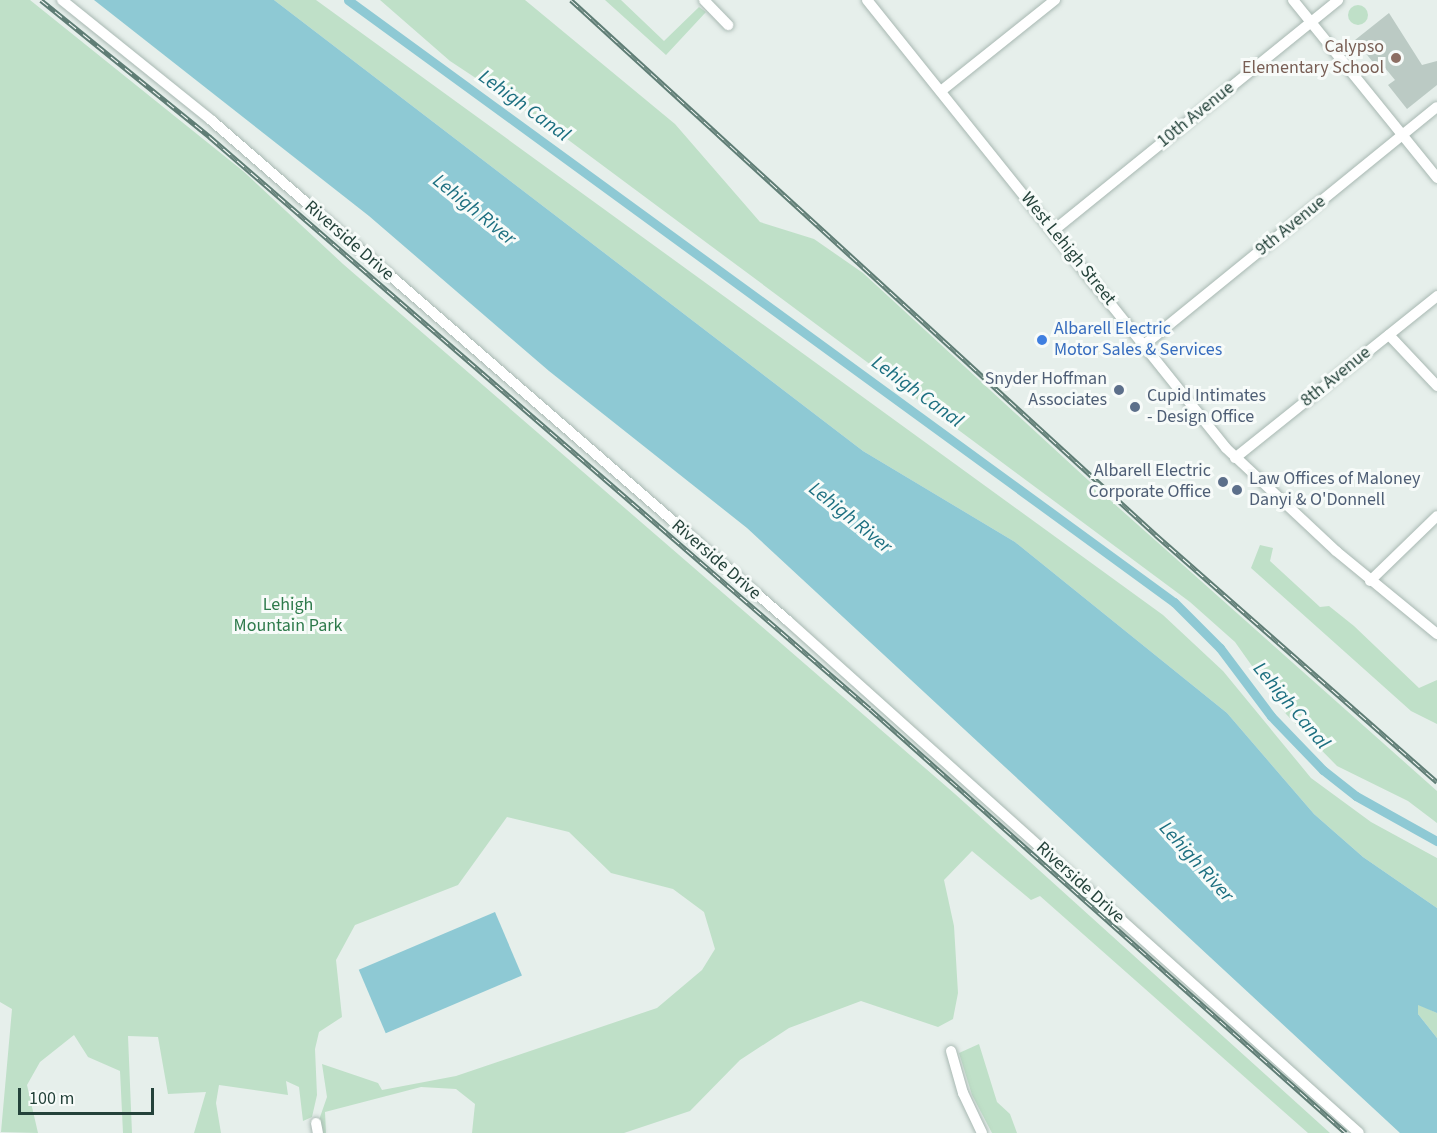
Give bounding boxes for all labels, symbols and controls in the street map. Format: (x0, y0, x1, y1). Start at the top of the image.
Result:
place label: Calypso Elementary School (1242, 37, 1384, 80)
marker: Calypso Elementary School (1389, 51, 1403, 65)
water label: Lehigh Canal (474, 65, 574, 147)
street label: 10th Avenue (1153, 77, 1239, 153)
water label: Lehigh River (428, 169, 520, 251)
street label: West Lehigh Street (1016, 188, 1120, 310)
street label: 9th Avenue (1252, 191, 1330, 261)
street label: Riverside Drive (300, 196, 398, 286)
place label: Albarell Electric Motor Sales & Services (1054, 319, 1222, 362)
marker: Albarell Electric Motor Sales & Services (1035, 333, 1049, 347)
street label: 8th Avenue (1297, 342, 1375, 412)
water label: Lehigh Canal (867, 351, 967, 433)
place label: Snyder Hoffman Associates (985, 369, 1107, 412)
marker: Snyder Hoffman Associates (1112, 383, 1126, 397)
place label: Cupid Intimates - Design Office (1147, 386, 1266, 428)
marker: Cupid Intimates - Design Office (1128, 400, 1142, 414)
place label: Albarell Electric Corporate Office (1088, 461, 1211, 504)
place label: Law Offices of Maloney Danyi & O'Donnell (1249, 469, 1420, 512)
marker: Albarell Electric Corporate Office (1216, 475, 1230, 489)
water label: Lehigh River (804, 477, 896, 559)
marker: Law Offices of Maloney Danyi & O'Donnell (1230, 483, 1244, 497)
street label: Riverside Drive (667, 515, 765, 605)
park label: Lehigh Mountain Park (234, 595, 342, 638)
water label: Lehigh Canal (1248, 657, 1334, 755)
water label: Lehigh River (1154, 817, 1238, 907)
street label: Riverside Drive (1031, 838, 1129, 928)
scale bar (21, 1076, 158, 1114)
text: 100 m (29, 1086, 74, 1111)

